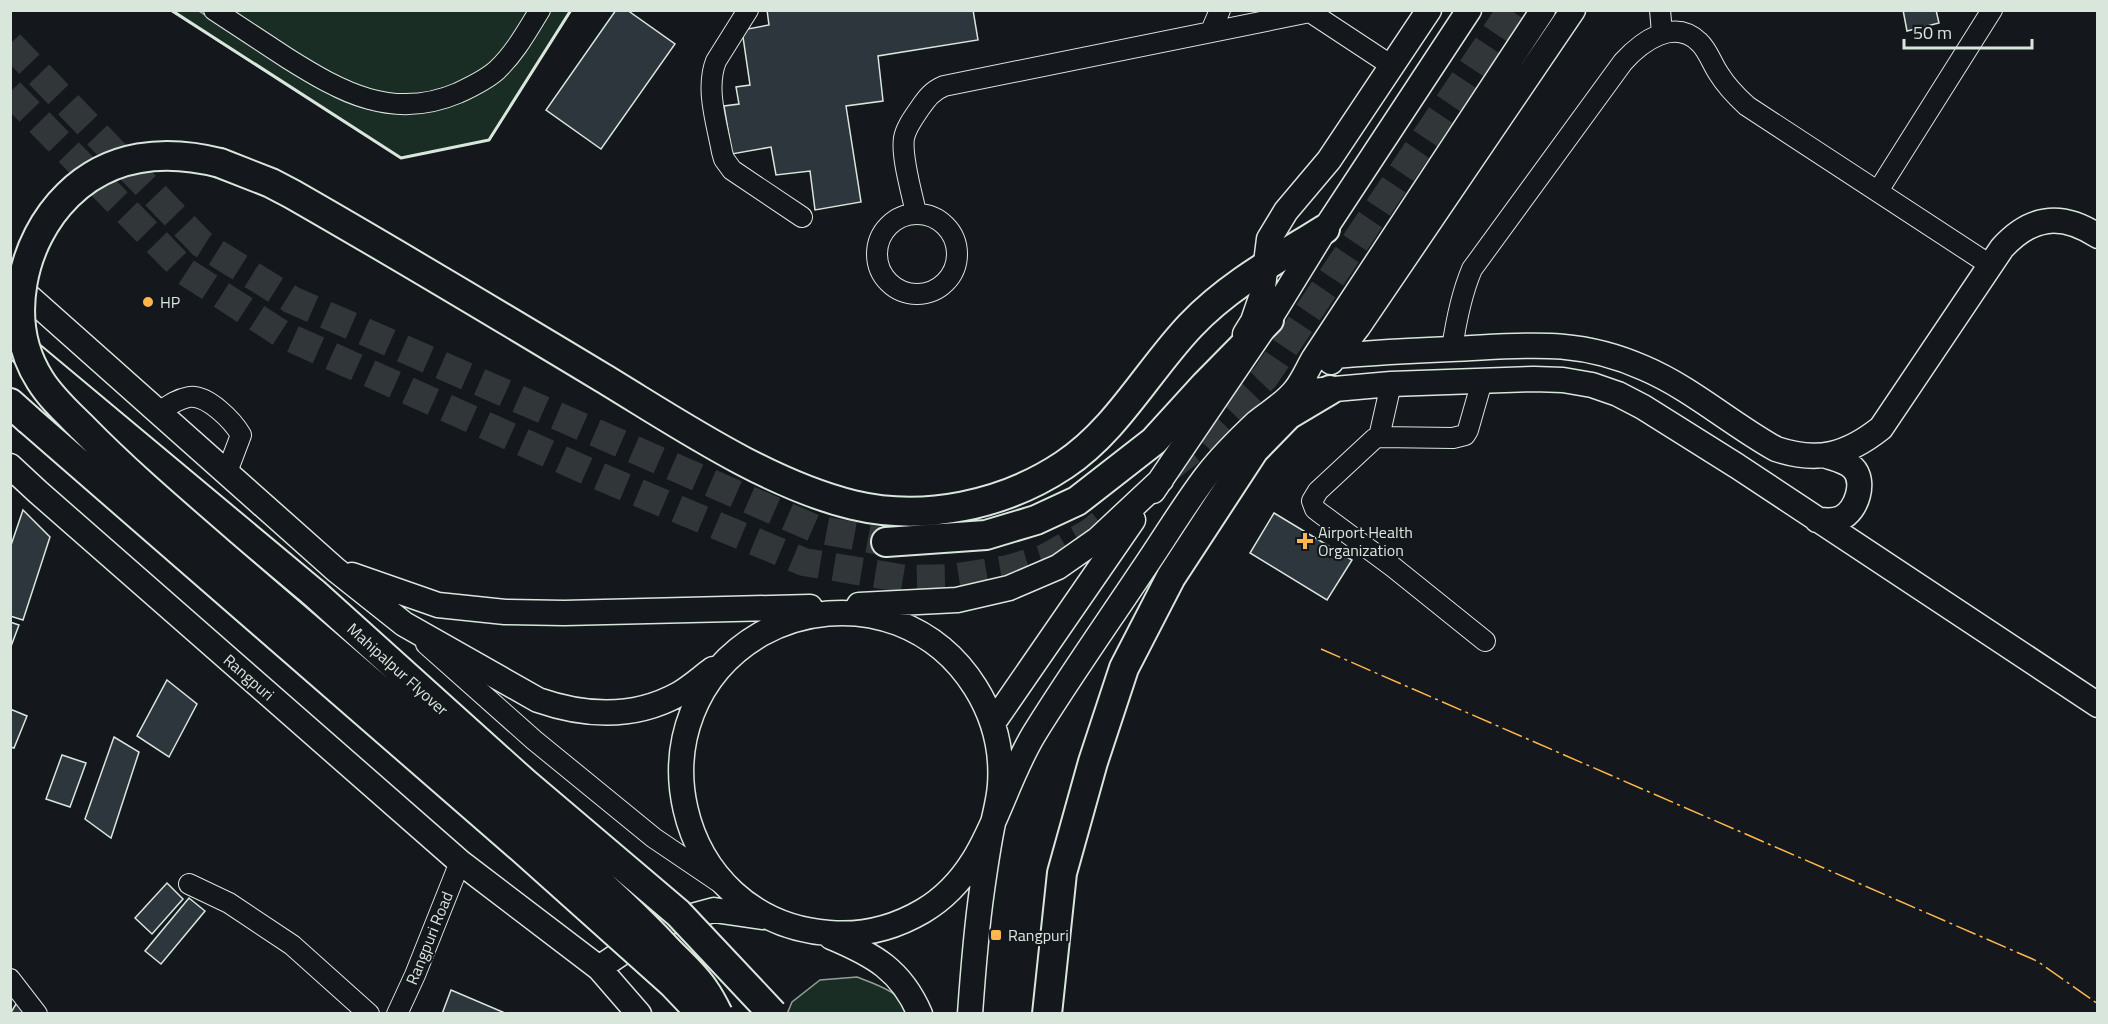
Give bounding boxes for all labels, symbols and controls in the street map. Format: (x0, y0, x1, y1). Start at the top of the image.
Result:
scale bar (1904, 12, 2032, 50)
text: 50 m (1913, 19, 1952, 46)
place label: HP (160, 290, 180, 314)
marker: HP (141, 295, 155, 309)
place label: Airport Health Organization (1318, 520, 1413, 562)
marker: Airport Health Organization (1296, 532, 1314, 550)
street label: Mahipalpur Flyover (342, 617, 454, 721)
street label: Rangpuri (218, 648, 280, 706)
street label: Rangpuri Road (399, 888, 459, 988)
place label: Rangpuri (1008, 923, 1069, 947)
marker: Rangpuri (989, 928, 1003, 942)

